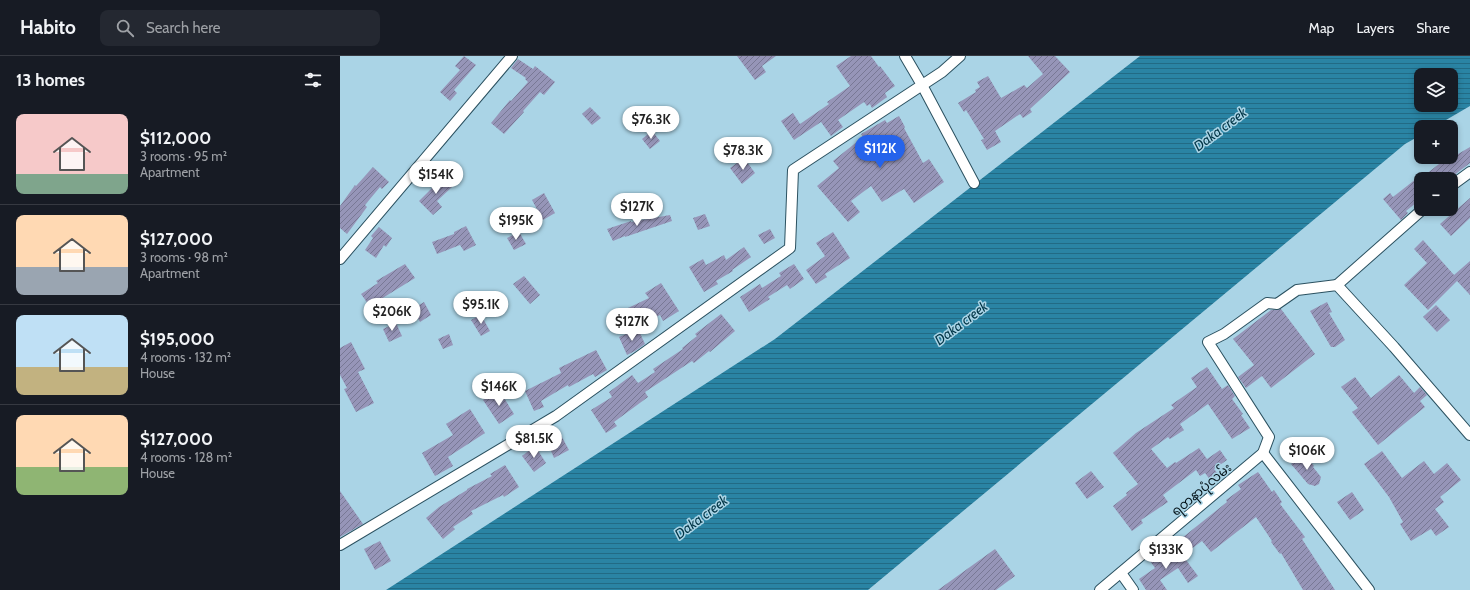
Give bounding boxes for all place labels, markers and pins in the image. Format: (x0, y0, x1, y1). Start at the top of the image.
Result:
pin: $76.3K (618, 106, 684, 140)
pin: $112K (852, 135, 908, 169)
pin: $78.3K (710, 137, 776, 171)
pin: $154K (408, 161, 464, 195)
pin: $127K (609, 193, 665, 227)
pin: $195K (488, 207, 544, 241)
pin: $95.1K (448, 291, 514, 325)
pin: $206K (364, 298, 420, 332)
pin: $127K (604, 308, 660, 342)
pin: $146K (471, 373, 527, 407)
pin: $81.5K (501, 425, 567, 459)
pin: $106K (1279, 437, 1335, 471)
pin: $133K (1138, 536, 1194, 570)

